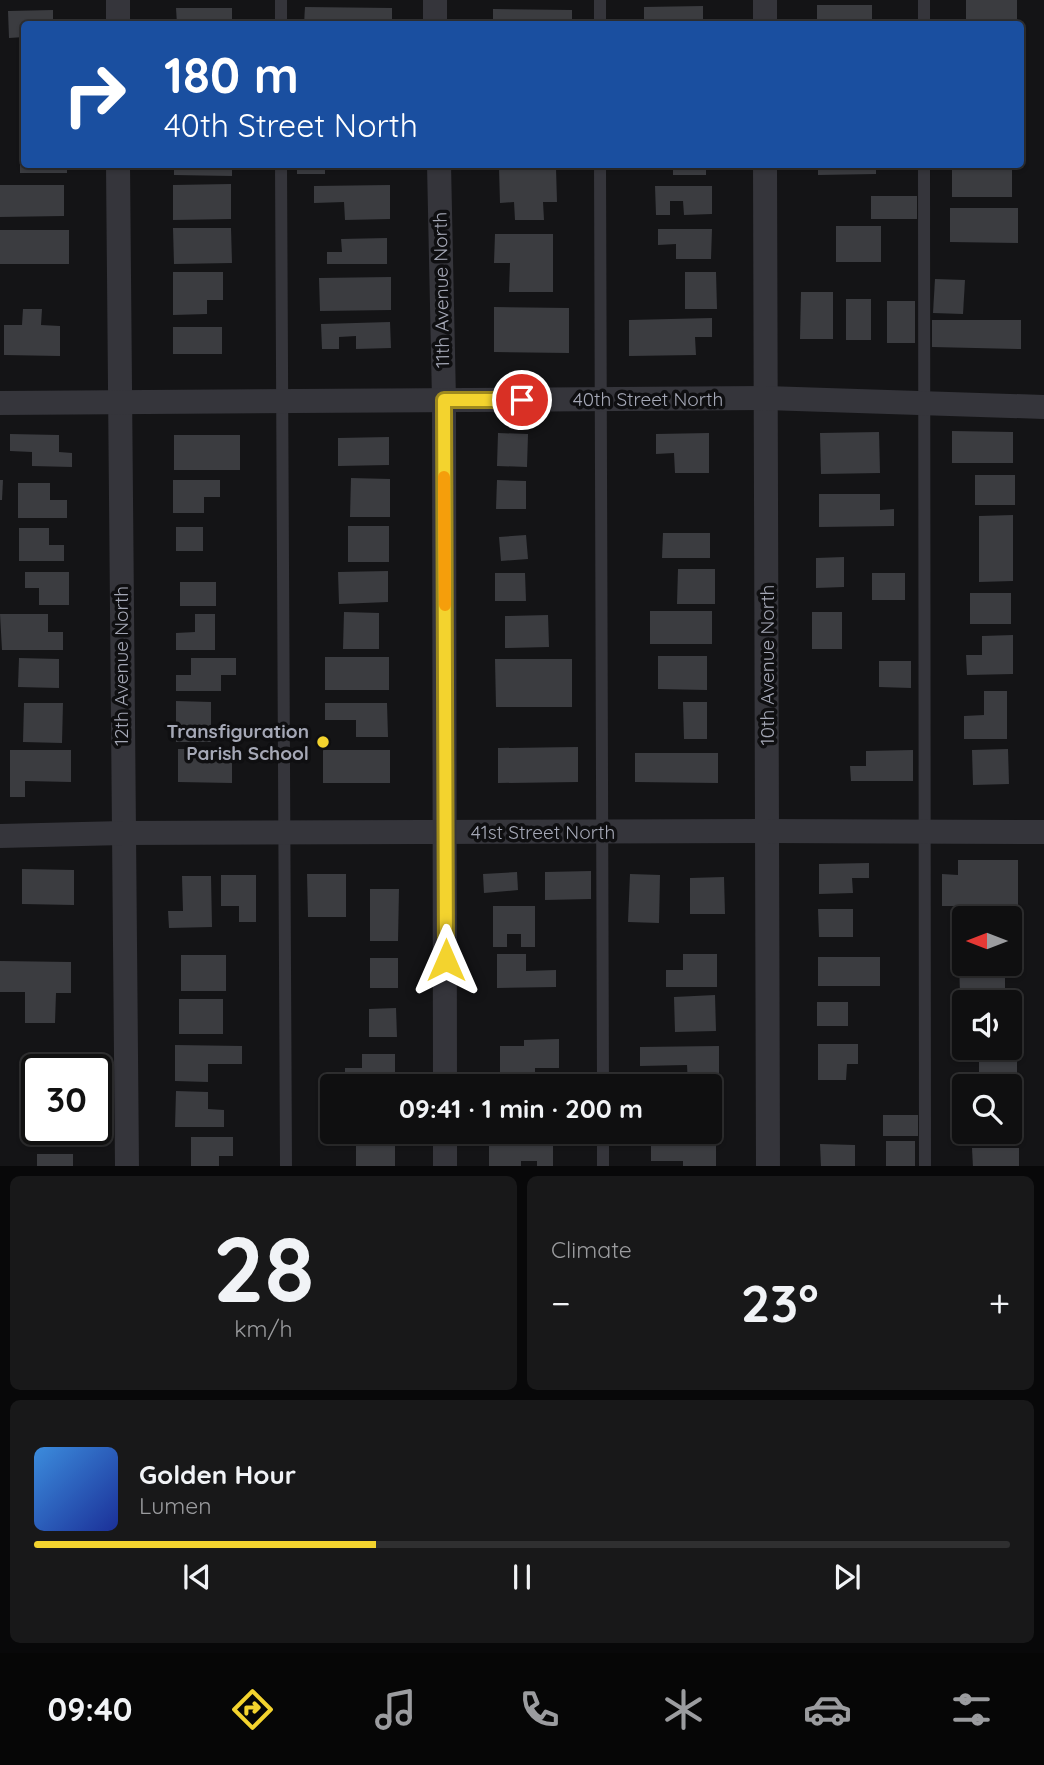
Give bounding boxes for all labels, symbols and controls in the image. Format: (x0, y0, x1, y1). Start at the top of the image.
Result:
text: 180 m (164, 44, 299, 105)
icon: right (49, 49, 140, 140)
text: 40th Street North (164, 105, 418, 145)
street label: 11th Avenue North (428, 212, 454, 368)
pin (492, 370, 552, 430)
icon: arrive (503, 381, 541, 419)
street label: 40th Street North (573, 387, 723, 411)
street label: 10th Avenue North (755, 585, 779, 745)
street label: 12th Avenue North (109, 586, 133, 746)
place label: Transfiguration Parish School (167, 719, 309, 765)
marker: Transfiguration Parish School (315, 734, 331, 750)
street label: 41st Street North (471, 820, 615, 844)
north arrow (952, 906, 1022, 976)
map controls (952, 906, 1022, 1144)
position arrow (409, 923, 483, 997)
button: sound (952, 990, 1022, 1060)
speed limit sign: 30 (21, 1054, 112, 1145)
button: search (952, 1074, 1022, 1144)
text: 09:41 · 1 min · 200 m (399, 1092, 643, 1125)
text: 28 (213, 1211, 314, 1325)
text: Climate (551, 1235, 632, 1264)
text: 23° (741, 1270, 819, 1335)
text: − (551, 1279, 571, 1327)
text: + (989, 1279, 1010, 1327)
text: km/h (234, 1314, 293, 1343)
text: Golden Hour (139, 1458, 296, 1491)
text: Lumen (139, 1491, 212, 1520)
icon: previous (178, 1558, 216, 1596)
icon: pause (503, 1558, 541, 1596)
icon: next (828, 1558, 866, 1596)
icon: directions (228, 1685, 277, 1734)
icon: music (371, 1685, 420, 1734)
icon: phone (515, 1685, 564, 1734)
icon: climate (659, 1685, 708, 1734)
icon: car (803, 1685, 852, 1734)
icon: filters (947, 1685, 996, 1734)
text: 09:40 (47, 1689, 133, 1729)

